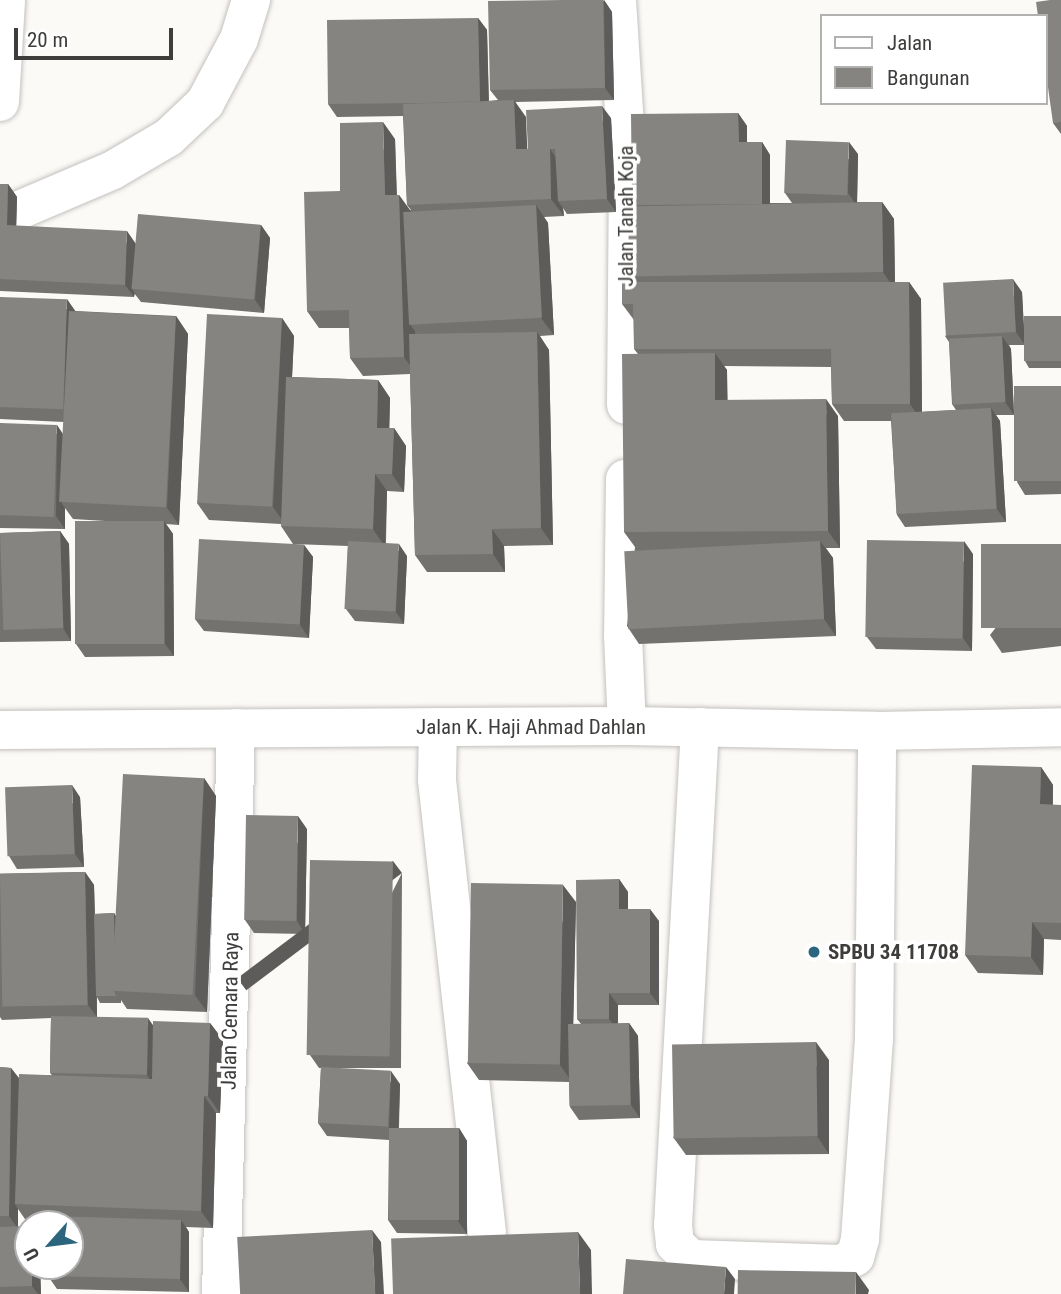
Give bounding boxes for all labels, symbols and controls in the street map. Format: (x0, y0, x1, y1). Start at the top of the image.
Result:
scale bar (18, 14, 177, 58)
legend (820, 14, 1047, 105)
text: 20 m (27, 28, 68, 52)
text: Jalan (887, 31, 932, 55)
text: Bangunan (887, 66, 970, 90)
street label: Jalan Tanah Koja (613, 145, 639, 287)
street label: Jalan K. Haji Ahmad Dahlan (416, 714, 646, 740)
street label: Jalan Cemara Raya (216, 932, 244, 1090)
place label: SPBU 34 11708 (828, 939, 959, 965)
marker: SPBU 34 11708 (806, 944, 822, 960)
north arrow (14, 1210, 84, 1280)
text: U (19, 1244, 44, 1264)

